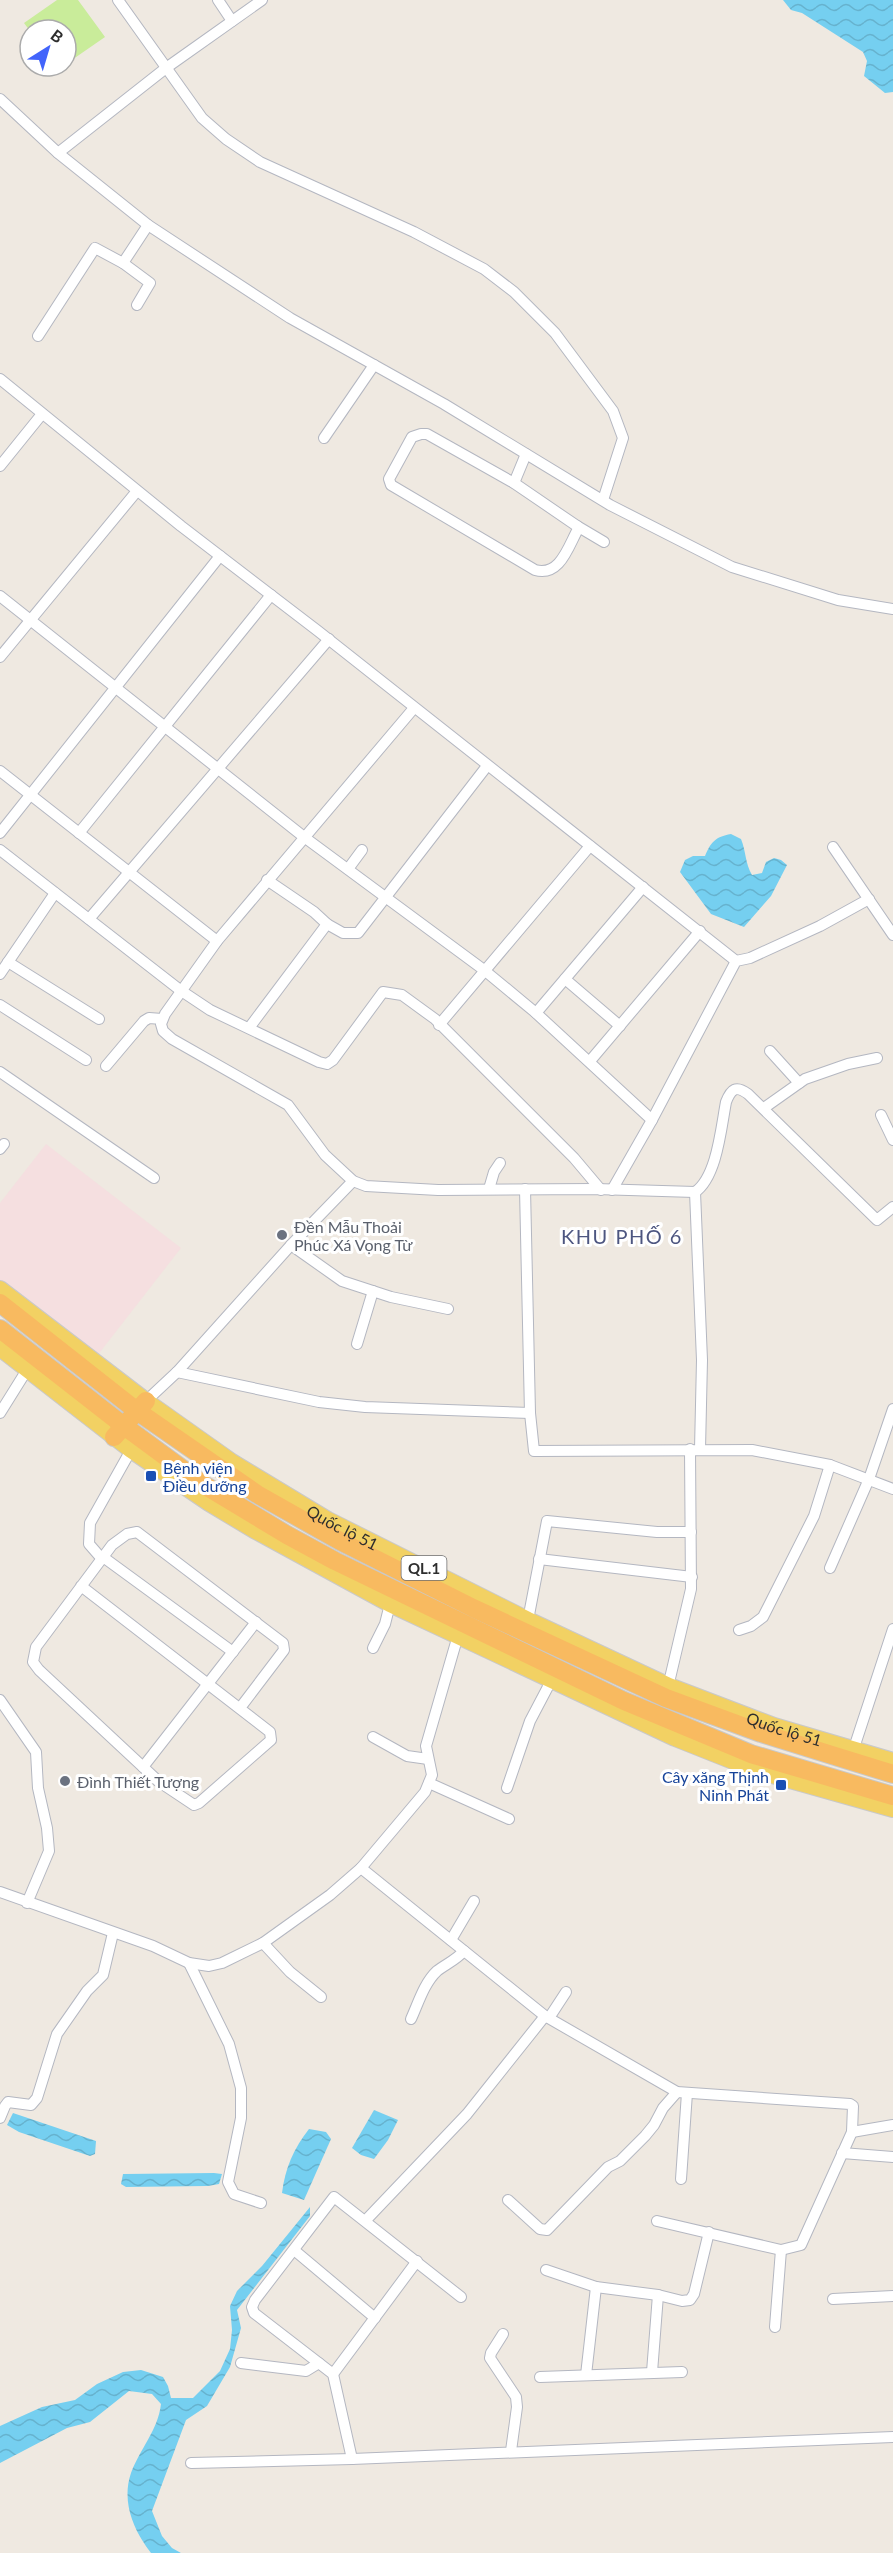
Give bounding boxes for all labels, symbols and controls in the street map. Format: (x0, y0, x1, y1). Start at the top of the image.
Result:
north arrow (18, 18, 78, 78)
text: B (47, 25, 67, 46)
place label: Đền Mẫu Thoải Phúc Xá Vọng Từ (294, 1217, 413, 1254)
district label: KHU PHỐ 6 (561, 1224, 683, 1248)
marker: Đền Mẫu Thoải Phúc Xá Vọng Từ (275, 1228, 289, 1242)
place label: Bệnh viện Điều dưỡng (163, 1458, 247, 1495)
marker: Bệnh viện Điều dưỡng (144, 1469, 158, 1483)
street label: Quốc lộ 51 (304, 1500, 382, 1553)
road number: QL.1 (402, 1556, 446, 1580)
street label: Quốc lộ 51 (744, 1707, 824, 1749)
place label: Cây xăng Thịnh Ninh Phát (662, 1767, 769, 1804)
place label: Đình Thiết Tượng (77, 1772, 199, 1791)
marker: Đình Thiết Tượng (58, 1774, 72, 1788)
marker: Cây xăng Thịnh Ninh Phát (774, 1778, 788, 1792)

